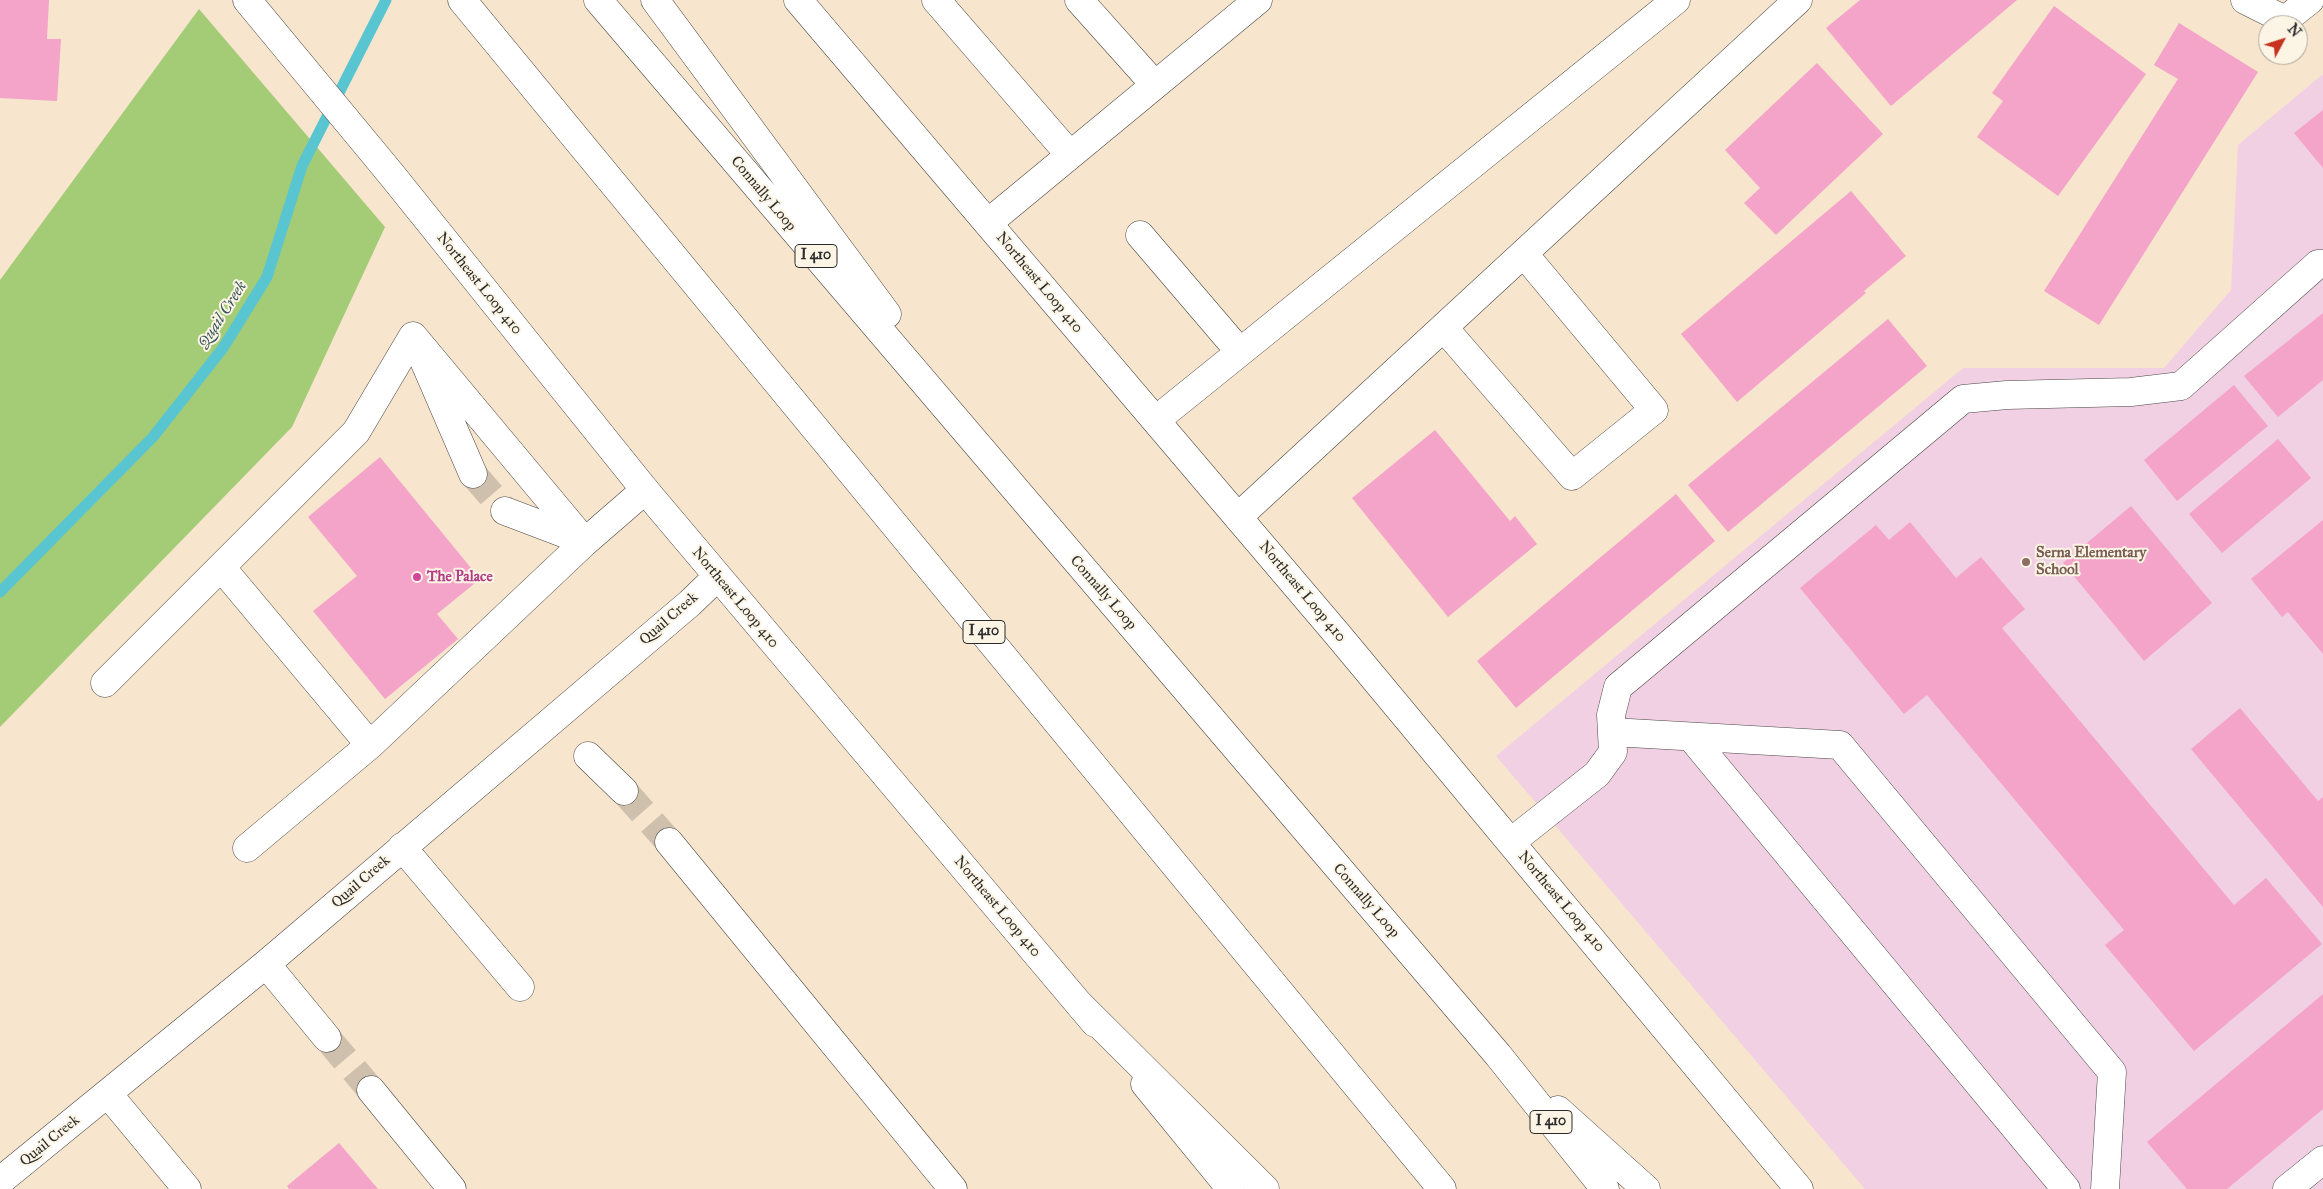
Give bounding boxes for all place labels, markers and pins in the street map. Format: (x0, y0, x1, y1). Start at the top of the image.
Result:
place label: Serna Elementary School (2036, 544, 2146, 579)
marker: Serna Elementary School (2020, 556, 2032, 568)
place label: The Palace (427, 568, 493, 586)
marker: The Palace (411, 571, 423, 583)

